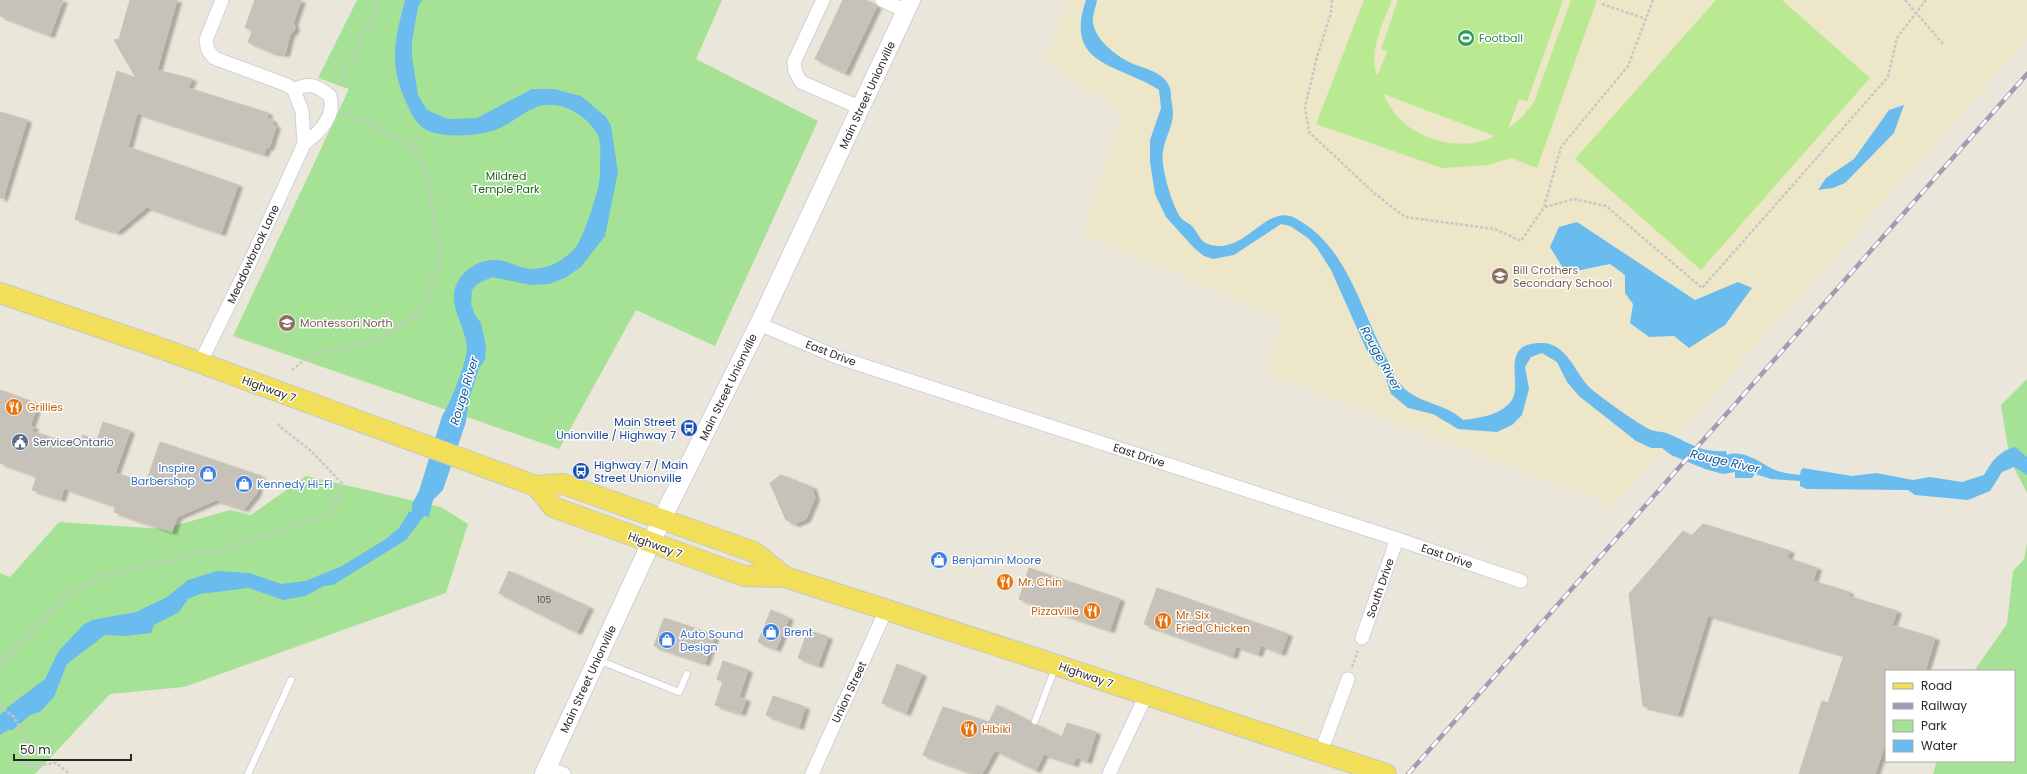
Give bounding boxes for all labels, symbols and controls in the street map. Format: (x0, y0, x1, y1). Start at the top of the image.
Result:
sports icon: Football (1456, 28, 1476, 48)
place label: Football (1479, 30, 1523, 46)
street label: Main Street Unionville (835, 38, 899, 151)
park label: Mildred Temple Park (472, 168, 540, 197)
street label: Meadowbrook Lane (223, 202, 283, 306)
place label: Bill Crothers Secondary School (1513, 262, 1612, 291)
school or university icon: Bill Crothers Secondary School (1490, 266, 1510, 286)
school or university icon: Montessori North (277, 313, 297, 333)
place label: Montessori North (300, 315, 393, 331)
water label: Rouge River (1356, 323, 1406, 393)
street label: Main Street Unionville (695, 331, 761, 443)
street label: East Drive (803, 336, 859, 370)
water label: Rouge River (446, 354, 483, 427)
street label: Highway 7 (240, 372, 298, 406)
restaurant icon: Grillies (4, 397, 24, 417)
place label: Grillies (27, 399, 63, 415)
place label: Main Street Unionville / Highway 7 (556, 414, 676, 443)
bus stop icon: Main Street Unionville / Highway 7 (679, 418, 699, 438)
public building icon: ServiceOntario (10, 432, 30, 452)
place label: ServiceOntario (33, 434, 114, 450)
street label: East Drive (1111, 439, 1167, 471)
water label: Rouge River (1689, 445, 1762, 477)
place label: Highway 7 / Main Street Unionville (594, 457, 688, 486)
place label: Inspire Barbershop (131, 460, 195, 489)
bus stop icon: Highway 7 / Main Street Unionville (571, 461, 591, 481)
shop icon: Inspire Barbershop (198, 464, 218, 484)
shop icon: Kennedy Hi-Fi (234, 474, 254, 494)
place label: Kennedy Hi-Fi (257, 476, 333, 492)
street label: Highway 7 (626, 528, 684, 562)
street label: East Drive (1419, 540, 1475, 572)
shop icon: Benjamin Moore (929, 550, 949, 570)
place label: Benjamin Moore (952, 552, 1041, 568)
street label: South Drive (1362, 556, 1398, 620)
restaurant icon: Mr. Chin (995, 572, 1015, 592)
place label: Mr. Chin (1018, 574, 1062, 590)
house number: 105 (537, 594, 551, 606)
restaurant icon: Pizzaville (1082, 601, 1102, 621)
place label: Pizzaville (1031, 603, 1079, 619)
place label: Mr. Six Fried Chicken (1176, 607, 1250, 636)
restaurant icon: Mr. Six Fried Chicken (1153, 611, 1173, 631)
street label: Main Street Unionville (556, 622, 620, 735)
shop icon: Brent (761, 622, 781, 642)
place label: Brent (784, 624, 813, 640)
place label: Auto Sound Design (680, 626, 743, 655)
shop icon: Auto Sound Design (657, 630, 677, 650)
street label: Highway 7 (1057, 658, 1115, 692)
street label: Union Street (828, 659, 870, 725)
legend (1885, 670, 2015, 762)
text: Road (1921, 677, 1952, 694)
text: Railway (1921, 697, 1967, 714)
text: Park (1921, 717, 1948, 734)
restaurant icon: Hibiki (959, 719, 979, 739)
place label: Hibiki (982, 721, 1011, 737)
scale bar (14, 736, 131, 762)
text: Water (1921, 737, 1958, 754)
text: 50 m (20, 741, 51, 758)

